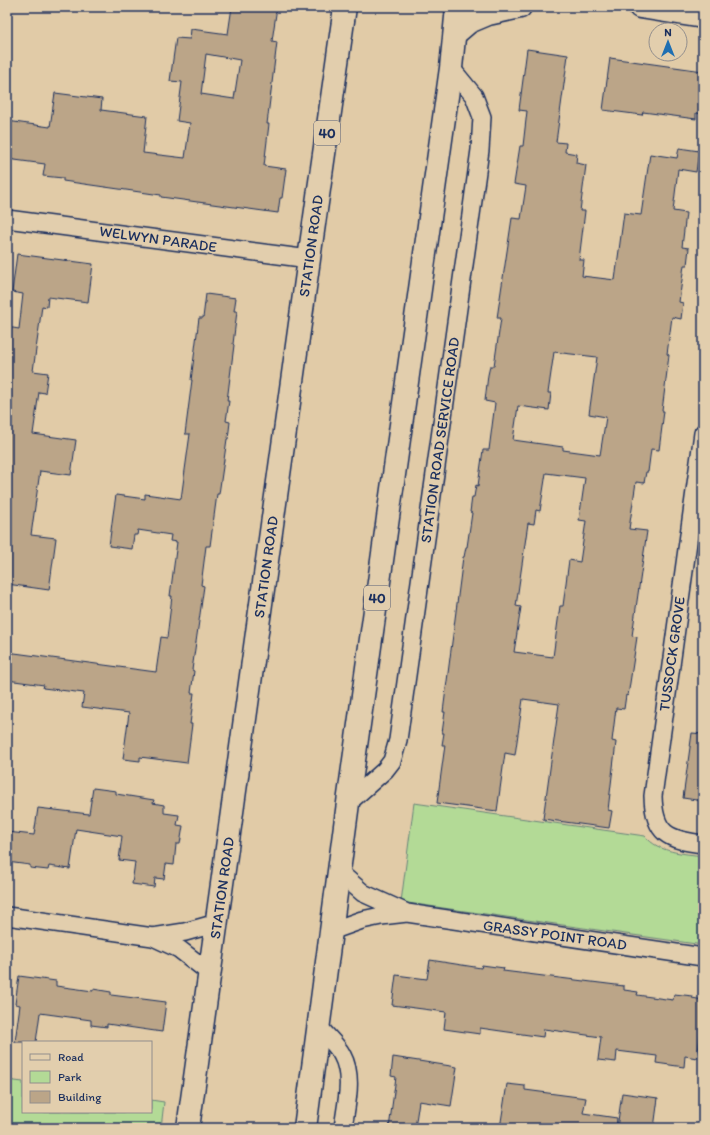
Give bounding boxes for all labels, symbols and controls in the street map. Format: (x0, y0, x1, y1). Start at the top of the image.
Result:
north arrow (648, 22, 688, 62)
text: N (664, 26, 672, 39)
road number: 40 (314, 121, 340, 145)
street label: STATION ROAD (295, 194, 327, 298)
street label: WELWYN PARADE (98, 222, 218, 256)
street label: STATION ROAD SERVICE ROAD (417, 336, 463, 544)
street label: STATION ROAD (250, 515, 282, 619)
road number: 40 (364, 586, 390, 610)
street label: TUSSOCK GROVE (655, 595, 689, 713)
street label: STATION ROAD (206, 836, 238, 940)
street label: GRASSY POINT ROAD (482, 916, 628, 954)
legend (22, 1041, 152, 1113)
text: Road (58, 1050, 84, 1064)
text: Park (58, 1070, 82, 1084)
text: Building (58, 1090, 102, 1104)

